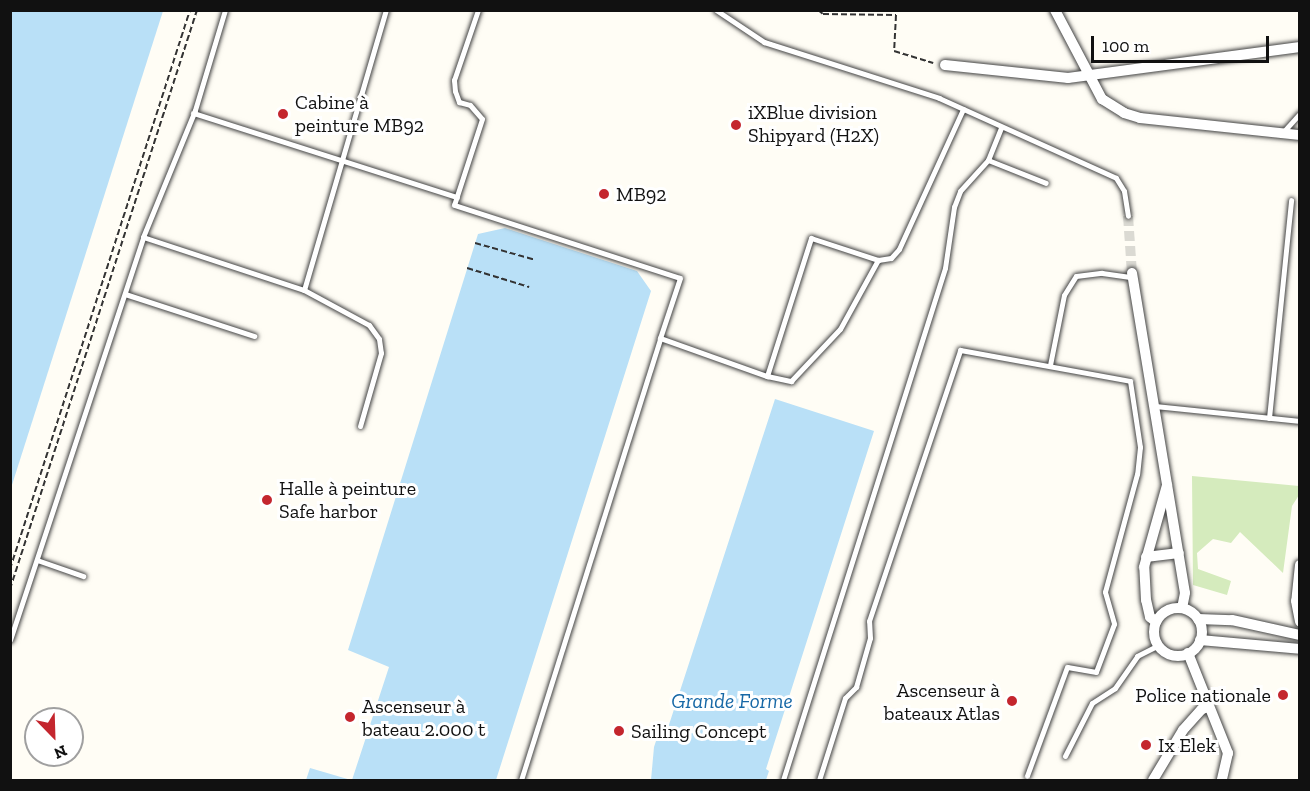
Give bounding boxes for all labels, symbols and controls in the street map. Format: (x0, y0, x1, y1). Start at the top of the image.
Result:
scale bar (1094, 24, 1272, 62)
text: 100 m (1102, 35, 1149, 57)
place label: Cabine à peinture MB92 (295, 90, 424, 137)
place label: iXBlue division Shipyard (H2X) (748, 101, 879, 148)
marker: Cabine à peinture MB92 (276, 107, 290, 121)
marker: iXBlue division Shipyard (H2X) (729, 118, 743, 132)
place label: MB92 (616, 182, 667, 206)
marker: MB92 (597, 187, 611, 201)
place label: Halle à peinture Safe harbor (279, 476, 416, 523)
marker: Halle à peinture Safe harbor (260, 493, 274, 507)
place label: Ascenseur à bateaux Atlas (883, 678, 1000, 725)
place label: Police nationale (1135, 683, 1271, 707)
water label: Grande Forme (671, 688, 793, 714)
marker: Police nationale (1276, 688, 1290, 702)
place label: Ascenseur à bateau 2.000 t (362, 694, 485, 741)
marker: Ascenseur à bateaux Atlas (1005, 694, 1019, 708)
north arrow (24, 707, 84, 767)
marker: Ascenseur à bateau 2.000 t (343, 710, 357, 724)
place label: Sailing Concept (631, 719, 766, 743)
marker: Sailing Concept (612, 724, 626, 738)
place label: Ix Elek (1158, 733, 1216, 757)
marker: Ix Elek (1139, 738, 1153, 752)
text: N (51, 741, 70, 763)

